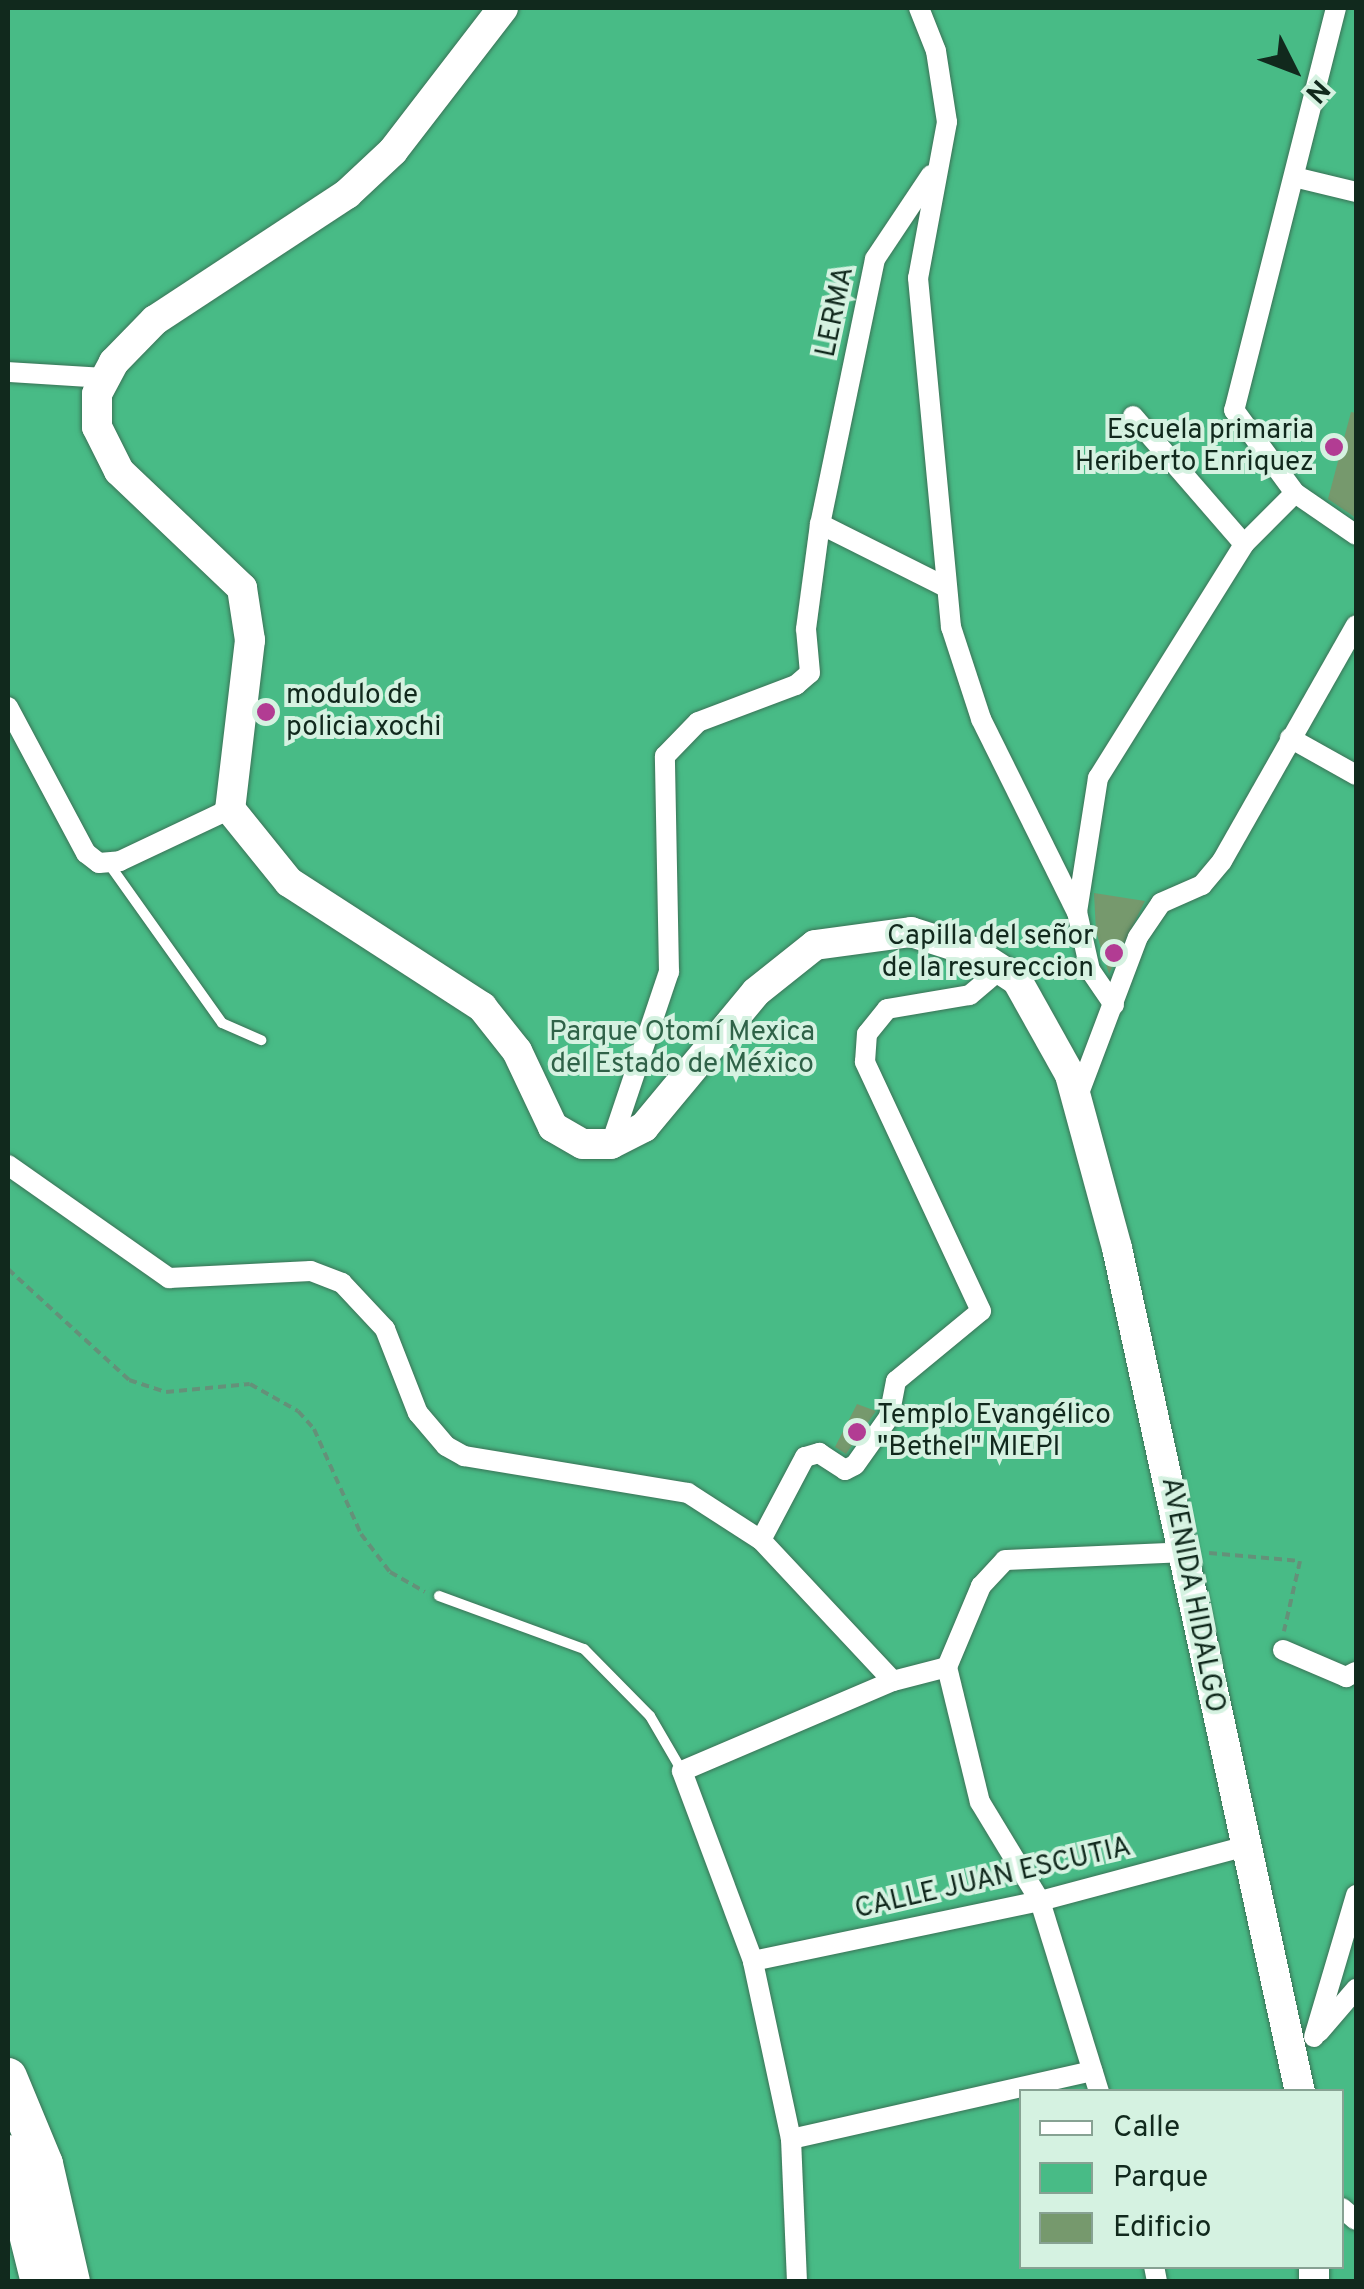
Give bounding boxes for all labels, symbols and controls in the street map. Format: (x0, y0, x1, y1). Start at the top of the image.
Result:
north arrow (1244, 20, 1344, 120)
text: N (1296, 71, 1336, 110)
street label: LERMA (810, 264, 862, 360)
place label: Escuela primaria Heriberto Enriquez (1075, 414, 1314, 480)
marker: Escuela primaria Heriberto Enriquez (1323, 436, 1345, 458)
place label: modulo de policia xochi (286, 679, 441, 745)
marker: modulo de policia xochi (255, 701, 277, 723)
place label: Capilla del señor de la resureccion (882, 920, 1094, 986)
marker: Capilla del señor de la resureccion (1103, 942, 1125, 964)
park label: Parque Otomí Mexica del Estado de México (549, 1016, 815, 1082)
place label: Templo Evangélico "Bethel" MIEPI (877, 1399, 1111, 1465)
marker: Templo Evangélico "Bethel" MIEPI (846, 1421, 868, 1443)
street label: AVENIDA HIDALGO (1153, 1474, 1231, 1716)
street label: CALLE JUAN ESCUTIA (852, 1831, 1134, 1927)
legend (1019, 2089, 1344, 2269)
text: Calle (1113, 2110, 1180, 2147)
text: Parque (1113, 2160, 1208, 2197)
text: Edificio (1113, 2210, 1211, 2247)

